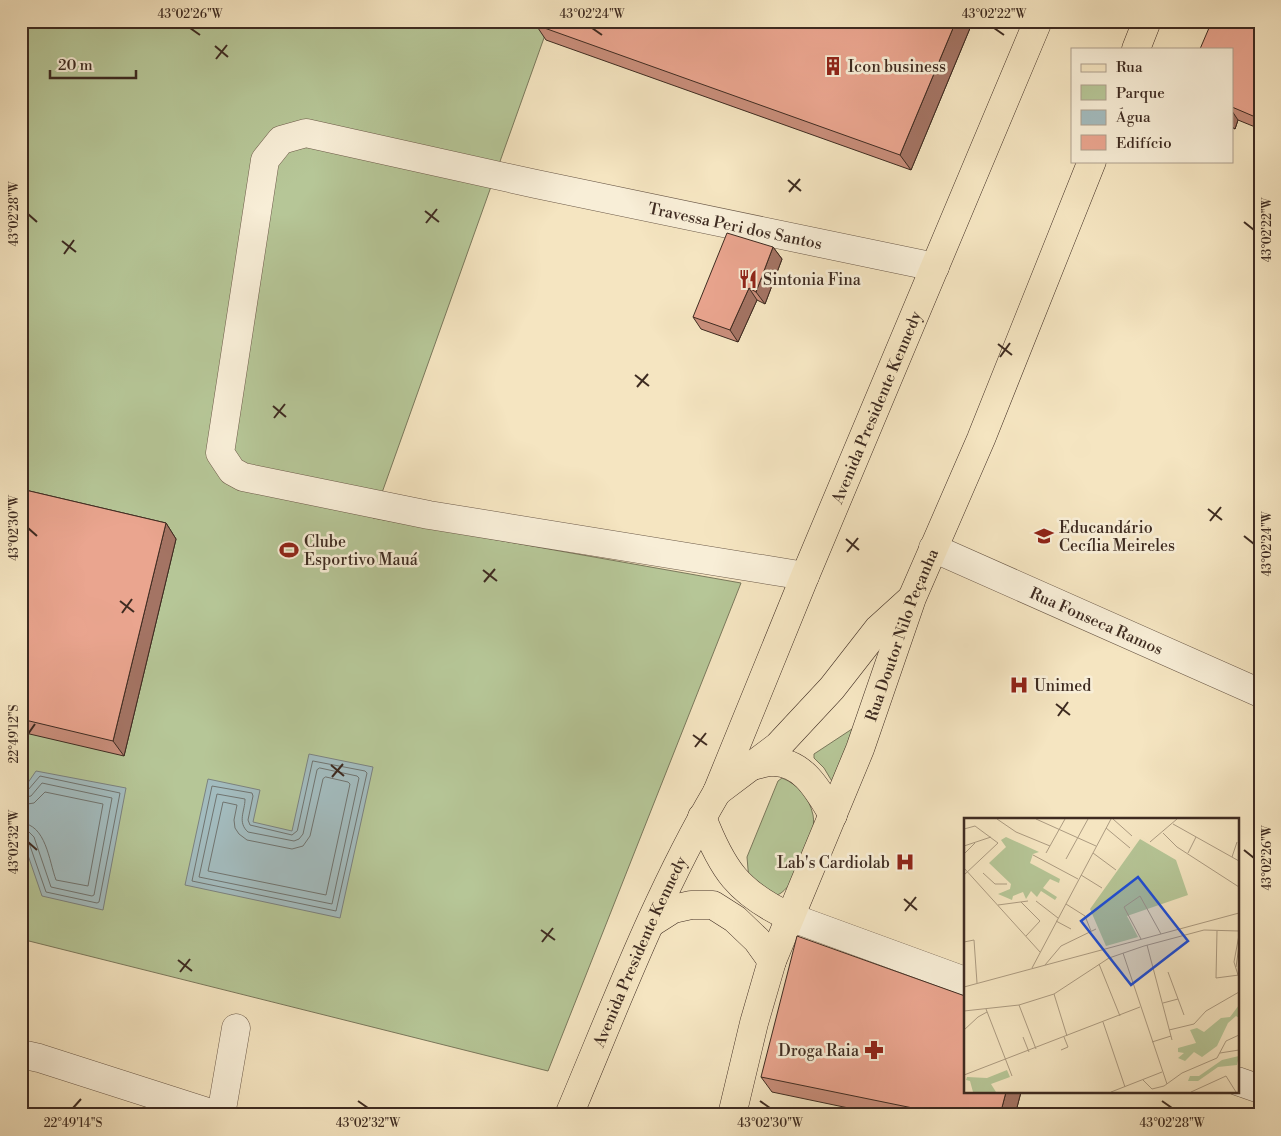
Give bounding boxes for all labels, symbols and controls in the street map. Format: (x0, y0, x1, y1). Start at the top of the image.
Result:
text: 43°02'26"W (157, 7, 224, 22)
text: 43°02'24"W (559, 7, 626, 22)
text: 43°02'22"W (962, 7, 1027, 22)
scale bar (50, 48, 136, 80)
legend (1071, 48, 1234, 162)
building icon: Icon business (822, 55, 844, 77)
text: 20 m (58, 56, 93, 75)
place label: Icon business (848, 57, 946, 77)
text: Rua (1116, 58, 1143, 77)
text: Parque (1116, 84, 1165, 103)
text: Água (1115, 107, 1151, 127)
text: Edifício (1116, 134, 1172, 153)
text: 43°02'28"W (7, 180, 22, 247)
text: 43°02'22"W (1260, 197, 1275, 262)
street label: Travessa Peri dos Santos (646, 199, 824, 254)
restaurant icon: Sintonia Fina (737, 268, 759, 290)
place label: Sintonia Fina (763, 270, 862, 290)
street label: Avenida Presidente Kennedy (827, 308, 926, 508)
text: 43°02'30"W (7, 494, 22, 561)
text: 43°02'24"W (1260, 510, 1275, 577)
place label: Educandário Cecília Meireles (1059, 518, 1175, 556)
school or university icon: Educandário Cecília Meireles (1033, 525, 1055, 547)
place label: Clube Esportivo Mauá (304, 532, 419, 570)
sports icon: Clube Esportivo Mauá (278, 539, 300, 561)
street label: Rua Doutor Nilo Peçanha (861, 545, 943, 724)
street label: Rua Fonseca Ramos (1026, 583, 1166, 660)
hospital icon: Unimed (1008, 674, 1030, 696)
place label: Unimed (1034, 676, 1091, 696)
text: 22°49'12"S (7, 704, 22, 764)
text: 43°02'32"W (7, 809, 22, 874)
inset map (964, 818, 1238, 1094)
text: 43°02'26"W (1260, 824, 1275, 891)
hospital icon: Lab's Cardiolab (894, 851, 916, 873)
street label: Avenida Presidente Kennedy (589, 853, 692, 1051)
place label: Lab's Cardiolab (777, 853, 890, 873)
pharmacy icon: Droga Raia (863, 1039, 885, 1061)
place label: Droga Raia (778, 1041, 860, 1061)
text: 22°49'14"S (44, 1116, 102, 1131)
text: 43°02'32"W (336, 1116, 401, 1131)
text: 43°02'30"W (737, 1116, 804, 1131)
text: 43°02'28"W (1139, 1116, 1206, 1131)

